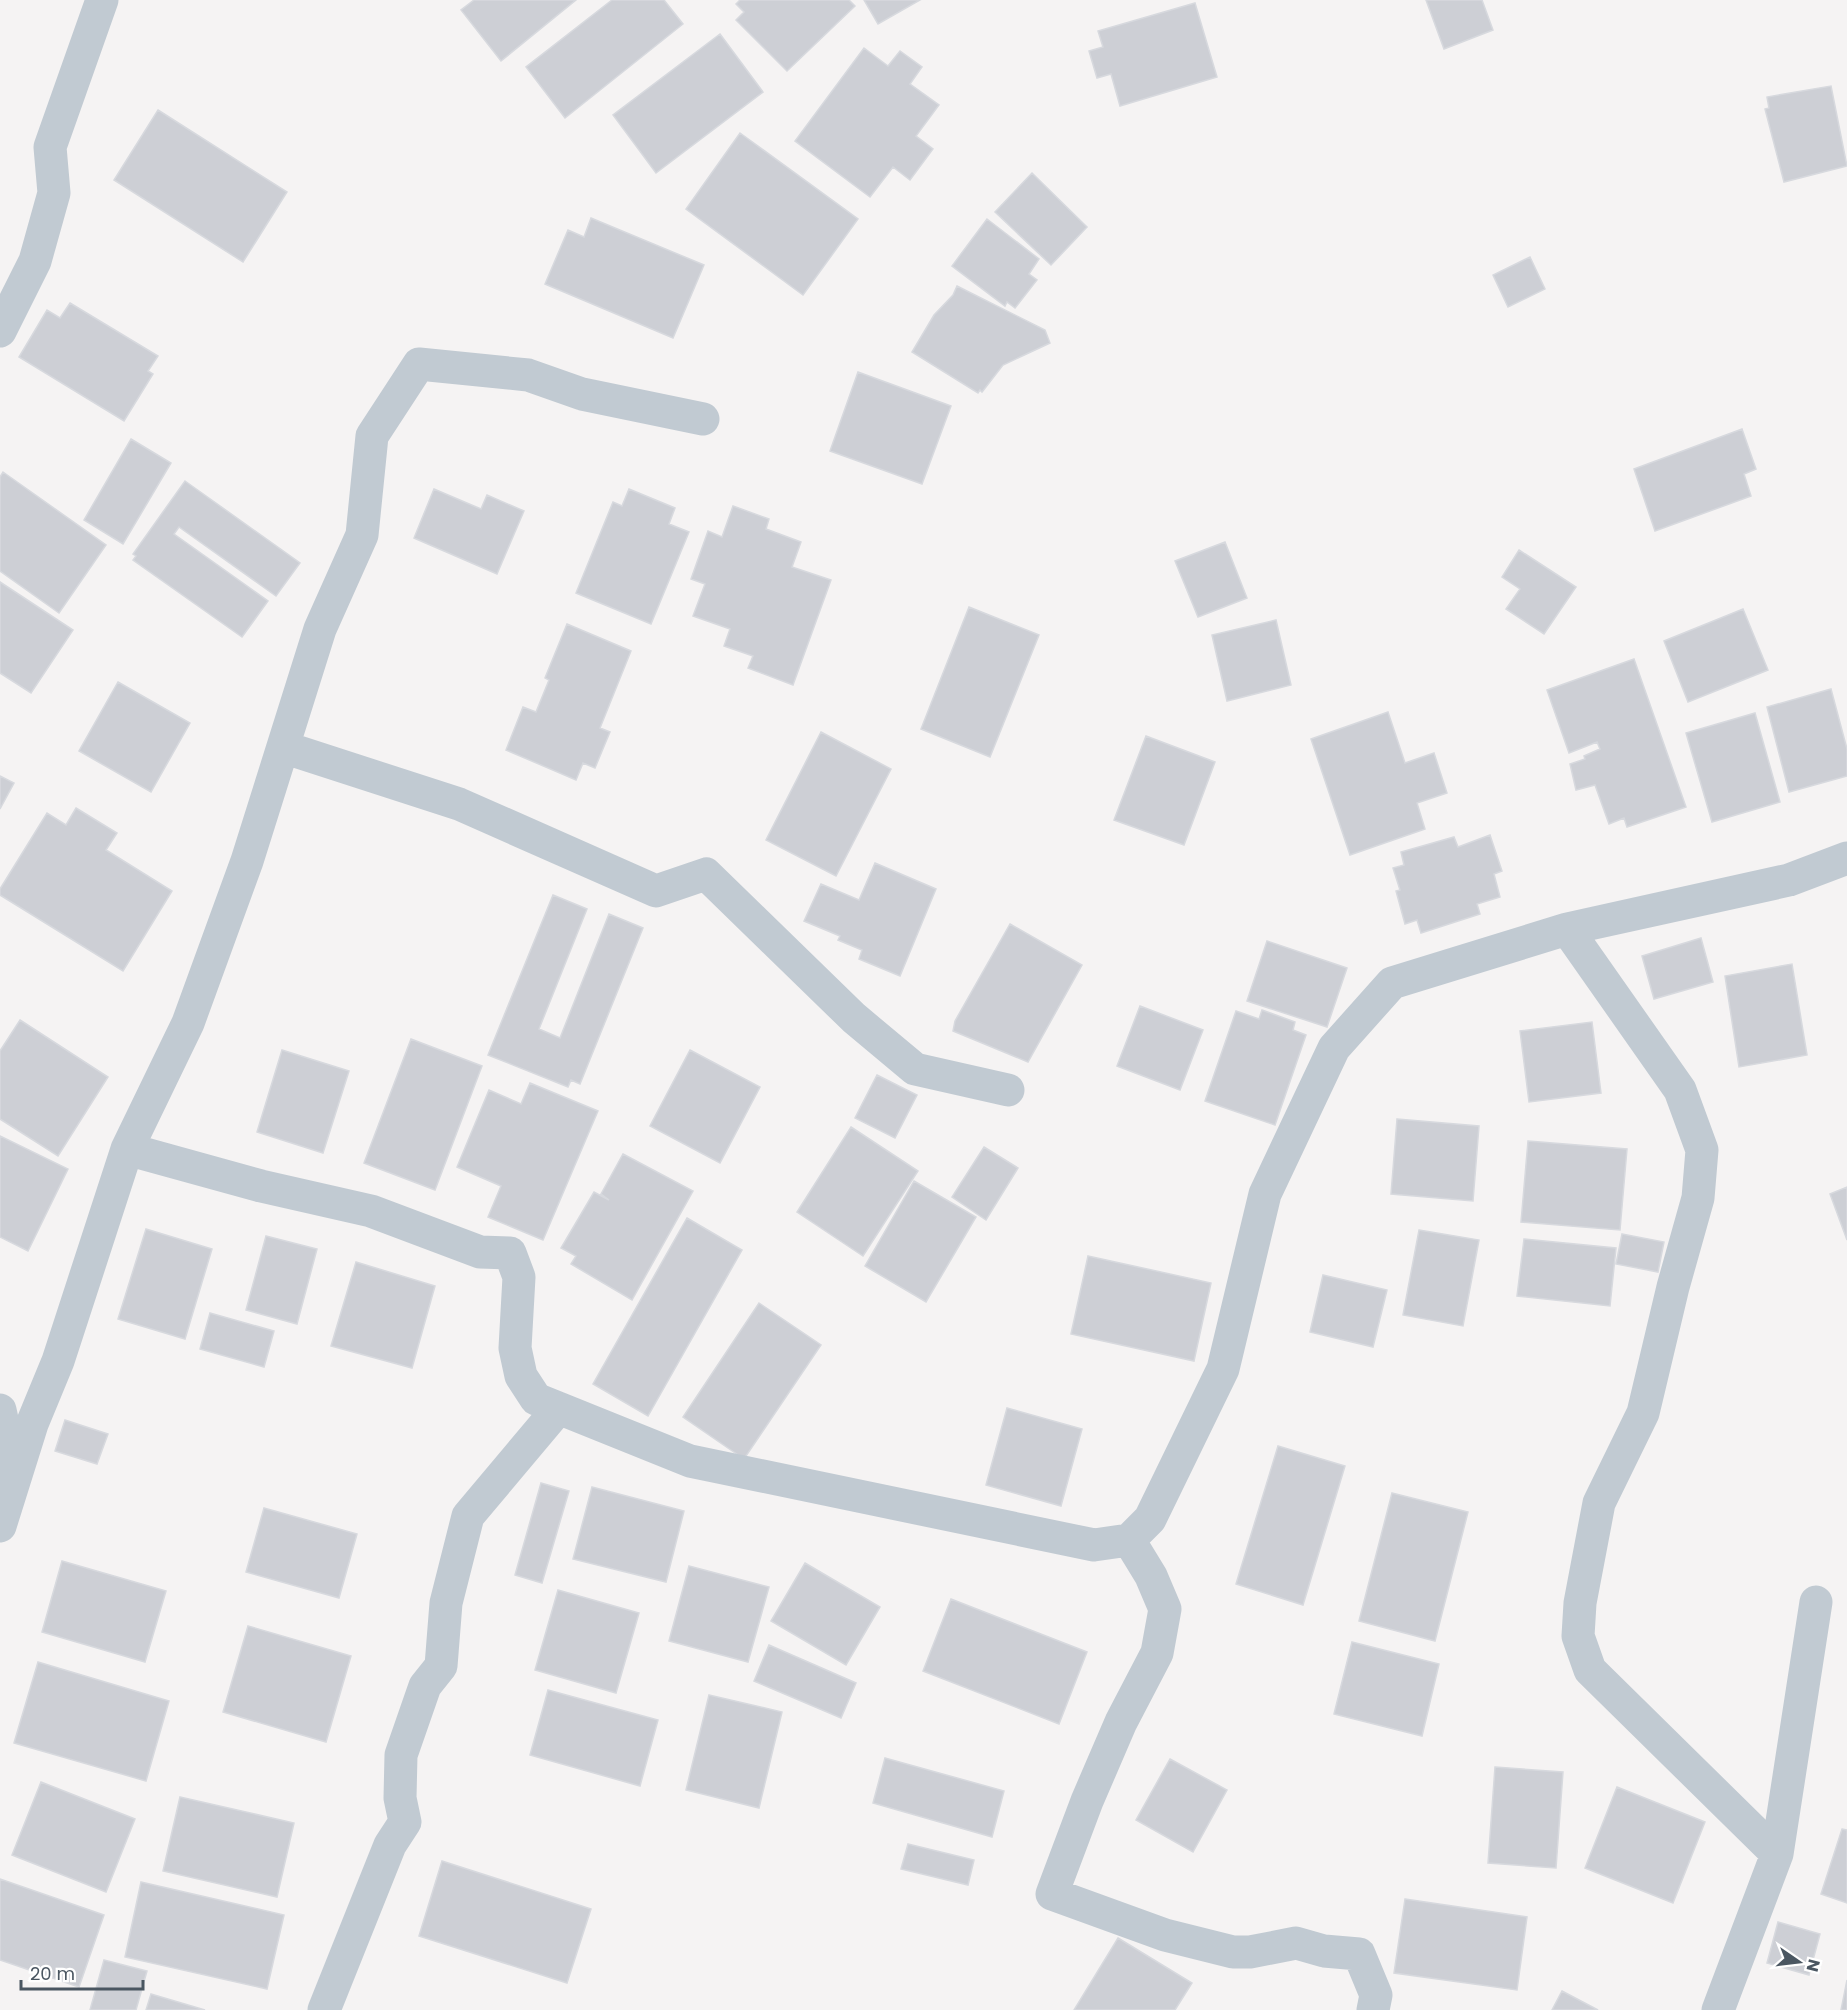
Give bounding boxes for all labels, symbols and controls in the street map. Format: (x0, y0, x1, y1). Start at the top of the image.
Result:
north arrow (1769, 1932, 1829, 1992)
scale bar (21, 1953, 142, 1991)
text: N (1800, 1957, 1826, 1974)
text: 20 m (30, 1961, 75, 1986)

